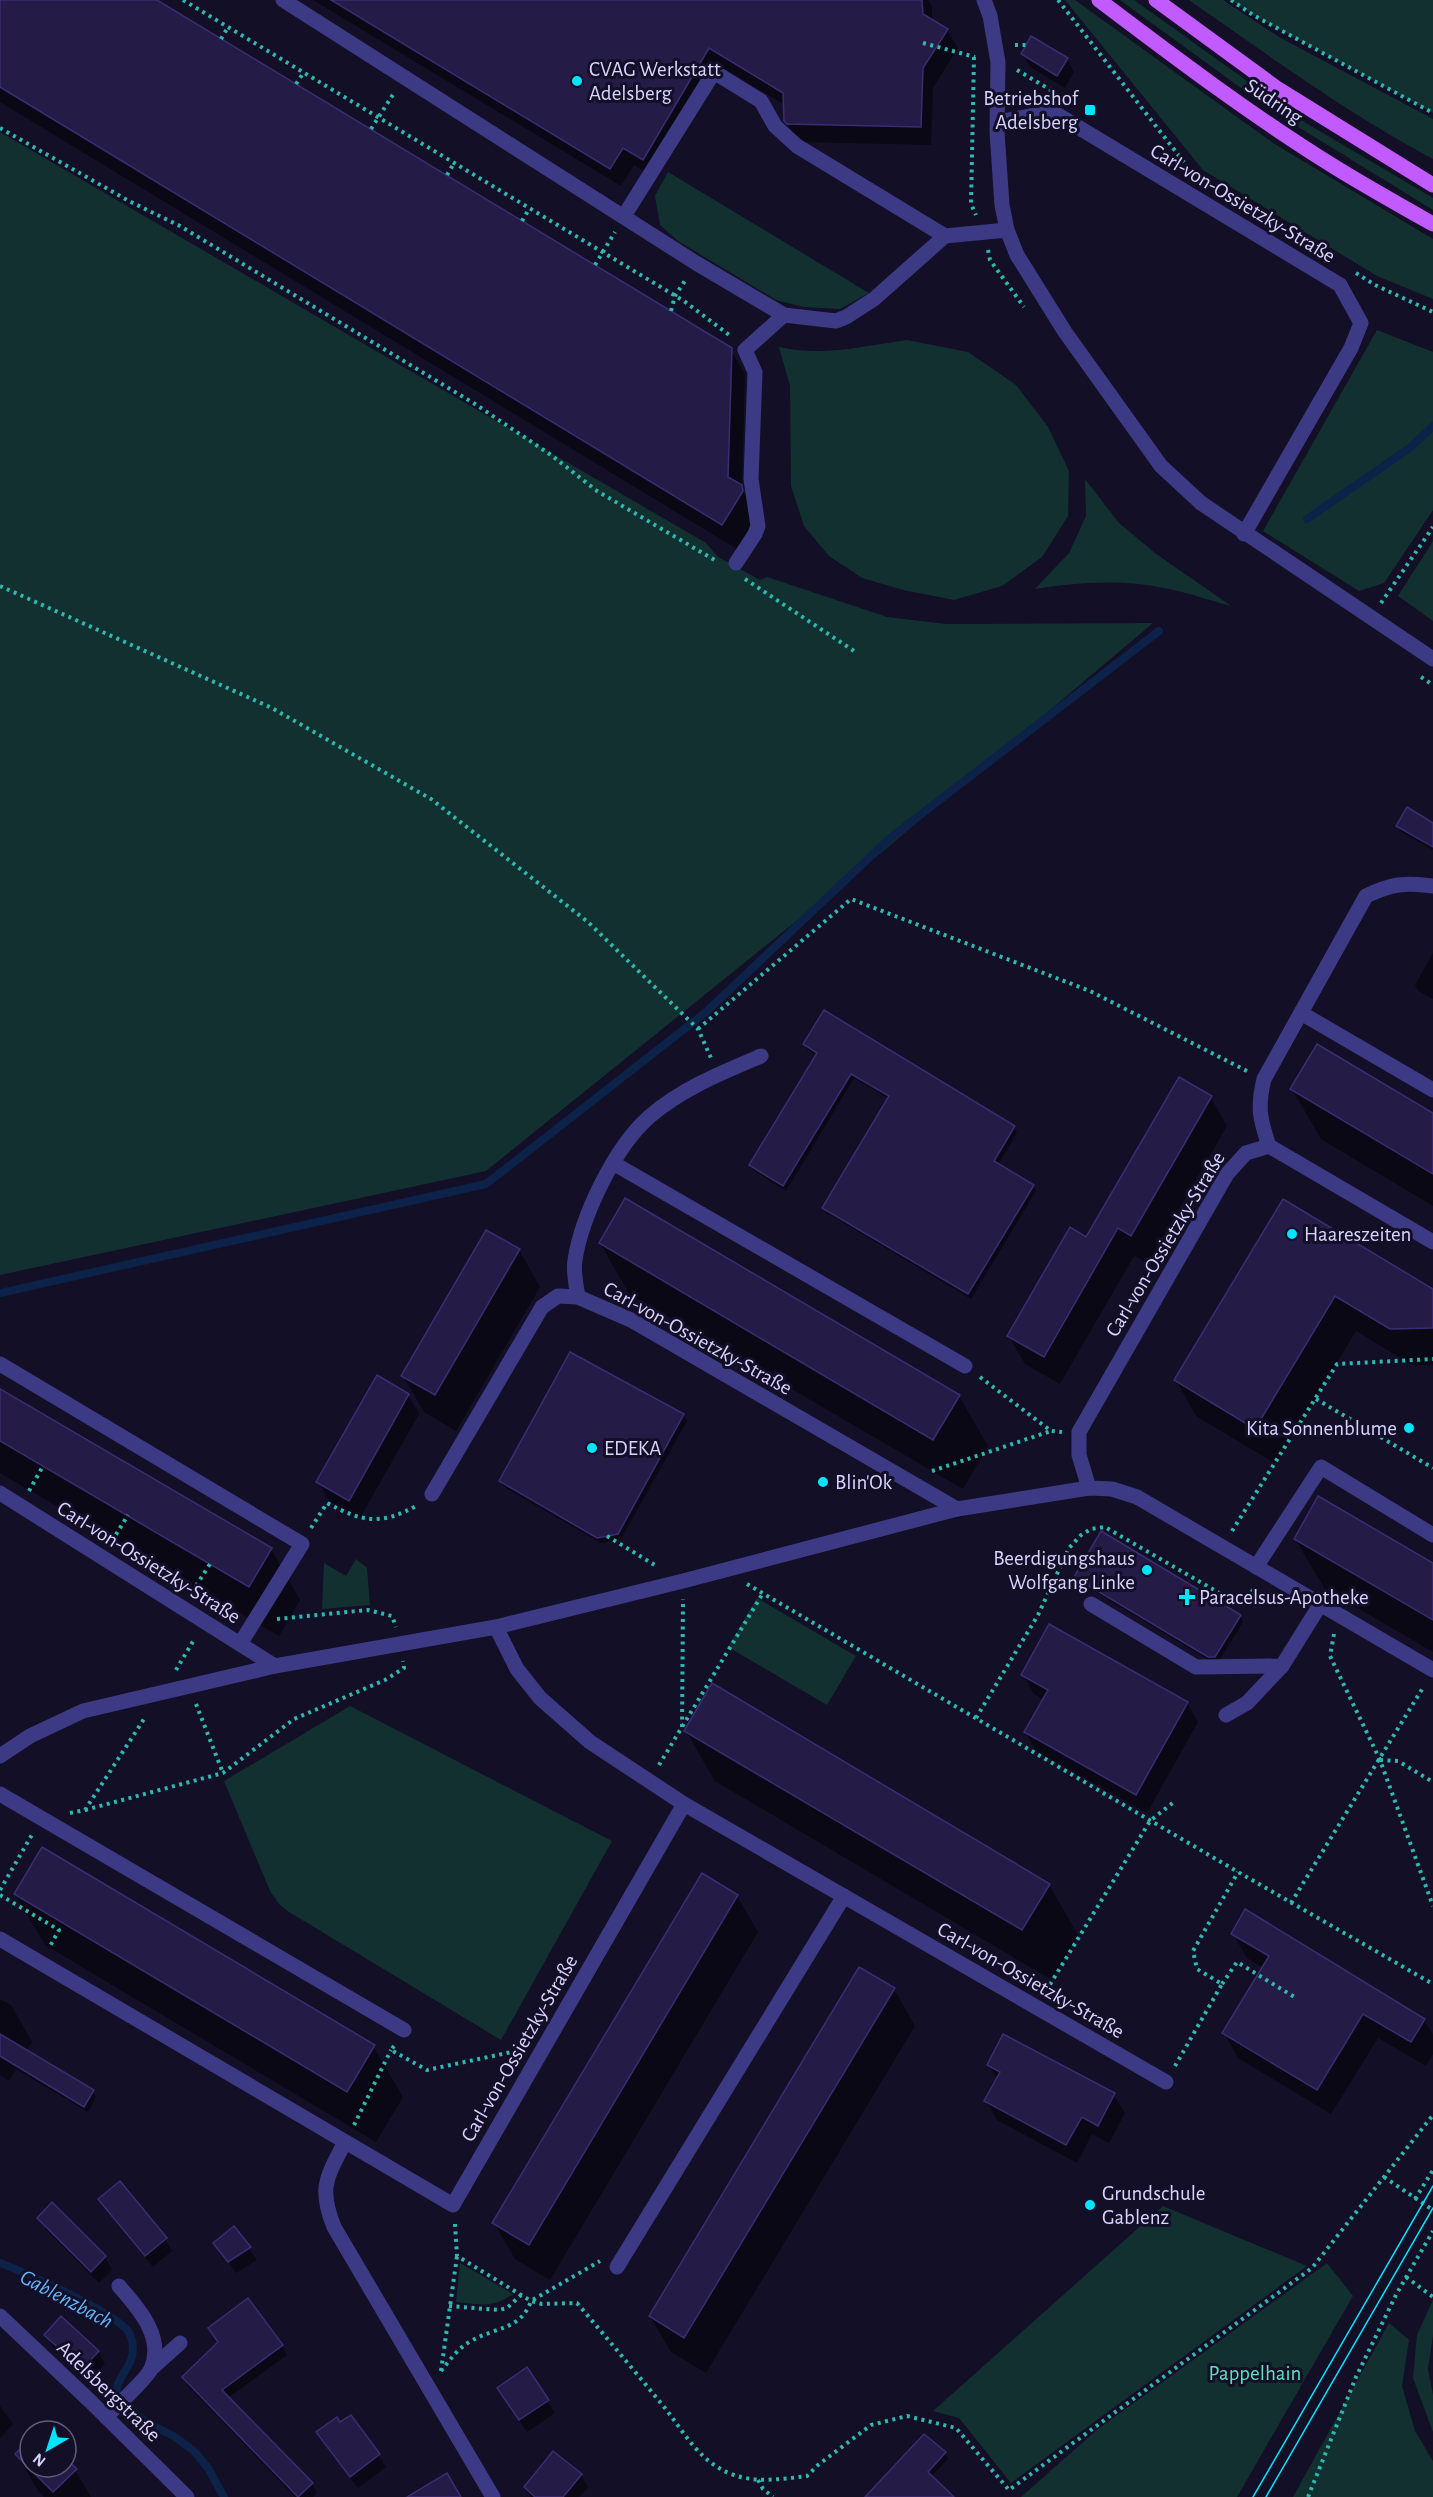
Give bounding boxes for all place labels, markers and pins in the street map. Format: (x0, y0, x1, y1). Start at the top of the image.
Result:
place label: CVAG Werkstatt Adelsberg (589, 59, 721, 104)
marker: CVAG Werkstatt Adelsberg (570, 74, 584, 88)
place label: Betriebshof Adelsberg (983, 88, 1080, 133)
marker: Betriebshof Adelsberg (1083, 103, 1097, 117)
place label: Haareszeiten (1304, 1224, 1411, 1245)
marker: Haareszeiten (1285, 1227, 1299, 1241)
place label: Kita Sonnenblume (1246, 1418, 1397, 1439)
marker: Kita Sonnenblume (1402, 1421, 1416, 1435)
place label: EDEKA (604, 1438, 661, 1459)
marker: EDEKA (585, 1441, 599, 1455)
place label: Blin'Ok (835, 1472, 893, 1493)
marker: Blin'Ok (816, 1475, 830, 1489)
place label: Beerdigungshaus Wolfgang Linke (993, 1548, 1135, 1593)
marker: Beerdigungshaus Wolfgang Linke (1140, 1563, 1154, 1577)
place label: Paracelsus-Apotheke (1199, 1587, 1369, 1608)
marker: Paracelsus-Apotheke (1180, 1590, 1194, 1604)
place label: Grundschule Gablenz (1102, 2183, 1206, 2228)
marker: Grundschule Gablenz (1083, 2198, 1097, 2212)

